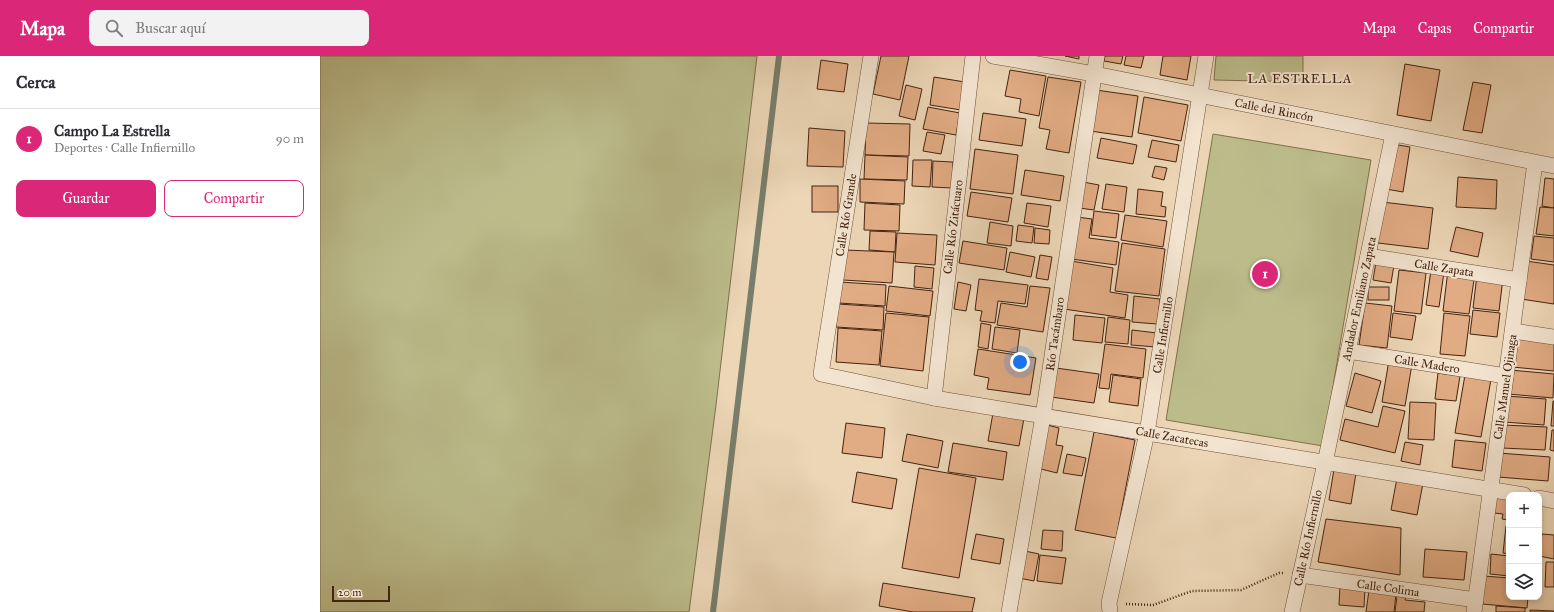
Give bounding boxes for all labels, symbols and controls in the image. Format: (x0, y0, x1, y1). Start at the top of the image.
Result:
search box (89, 10, 369, 46)
text: Mapa (20, 17, 65, 40)
icon: search (103, 17, 125, 39)
text: Buscar aquí (135, 19, 206, 37)
text: Mapa (1363, 20, 1396, 37)
text: Capas (1418, 20, 1451, 37)
text: Compartir (1473, 20, 1534, 37)
district label: LA ESTRELLA (1247, 71, 1353, 87)
text: Cerca (16, 72, 55, 93)
street label: Calle del Rincón (1233, 95, 1315, 125)
text: Campo La Estrella (54, 122, 170, 140)
text: 1 (26, 131, 32, 147)
text: 90 m (276, 131, 304, 147)
text: Deportes · Calle Infiernillo (54, 140, 195, 156)
street label: Calle Río Grande (833, 173, 859, 257)
street label: Calle Río Zitácuaro (940, 179, 966, 275)
button: Guardar (16, 180, 156, 217)
button: Compartir (164, 180, 304, 217)
street label: Andador Emiliano Zapata (1339, 235, 1379, 363)
street label: Calle Zapata (1413, 256, 1476, 280)
pin: 1 (1252, 259, 1278, 289)
street label: Río Tacámbaro (1043, 296, 1067, 372)
street label: Calle Infiernillo (1150, 296, 1176, 374)
street label: Calle Manuel Ojinaga (1491, 333, 1520, 441)
your location (1010, 352, 1030, 372)
street label: Calle Madero (1393, 352, 1461, 376)
street label: Calle Zacatecas (1134, 424, 1210, 450)
street label: Calle Río Infiernillo (1291, 489, 1325, 587)
map controls (1506, 492, 1542, 600)
button: + (1506, 492, 1542, 528)
button: − (1506, 528, 1542, 564)
button: layers (1506, 564, 1542, 600)
street label: Calle Colima (1356, 577, 1421, 599)
scale bar (332, 584, 390, 603)
text: 20 m (338, 586, 361, 599)

